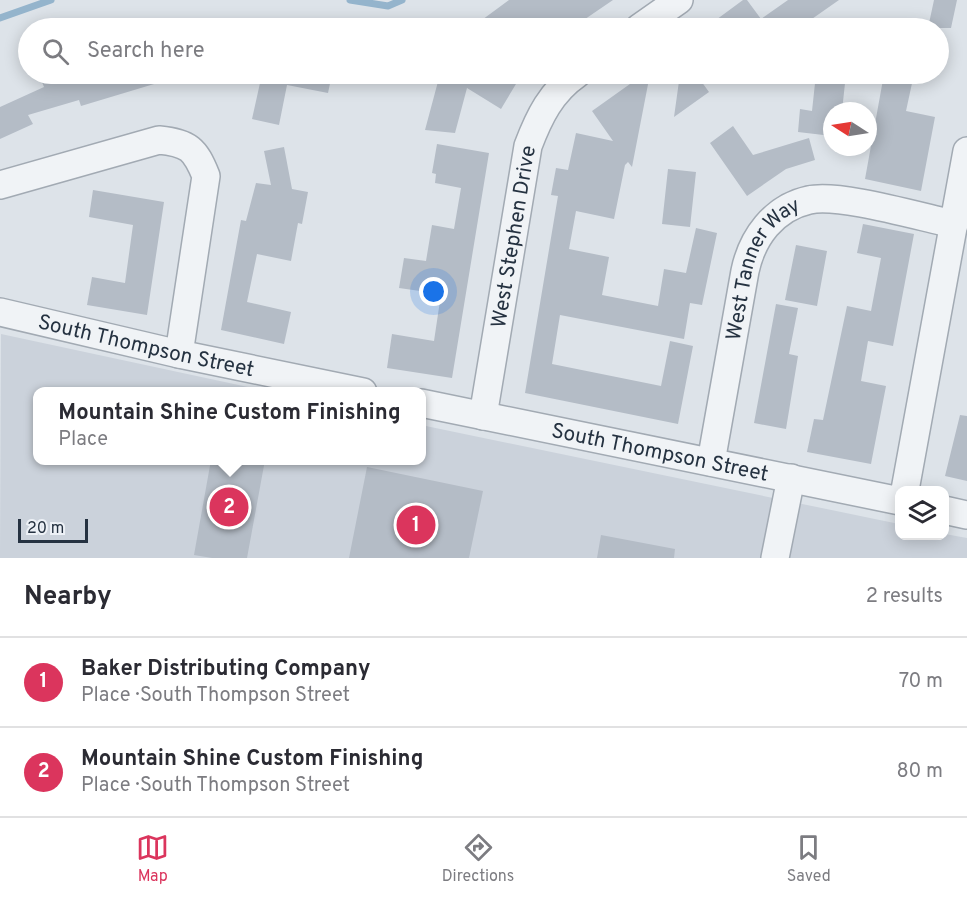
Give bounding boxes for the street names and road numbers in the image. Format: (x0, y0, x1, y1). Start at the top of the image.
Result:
street label: West Stephen Drive (486, 143, 543, 330)
street label: West Tanner Way (721, 192, 804, 343)
street label: South Thompson Street (35, 309, 256, 384)
street label: South Thompson Street (549, 418, 771, 489)

